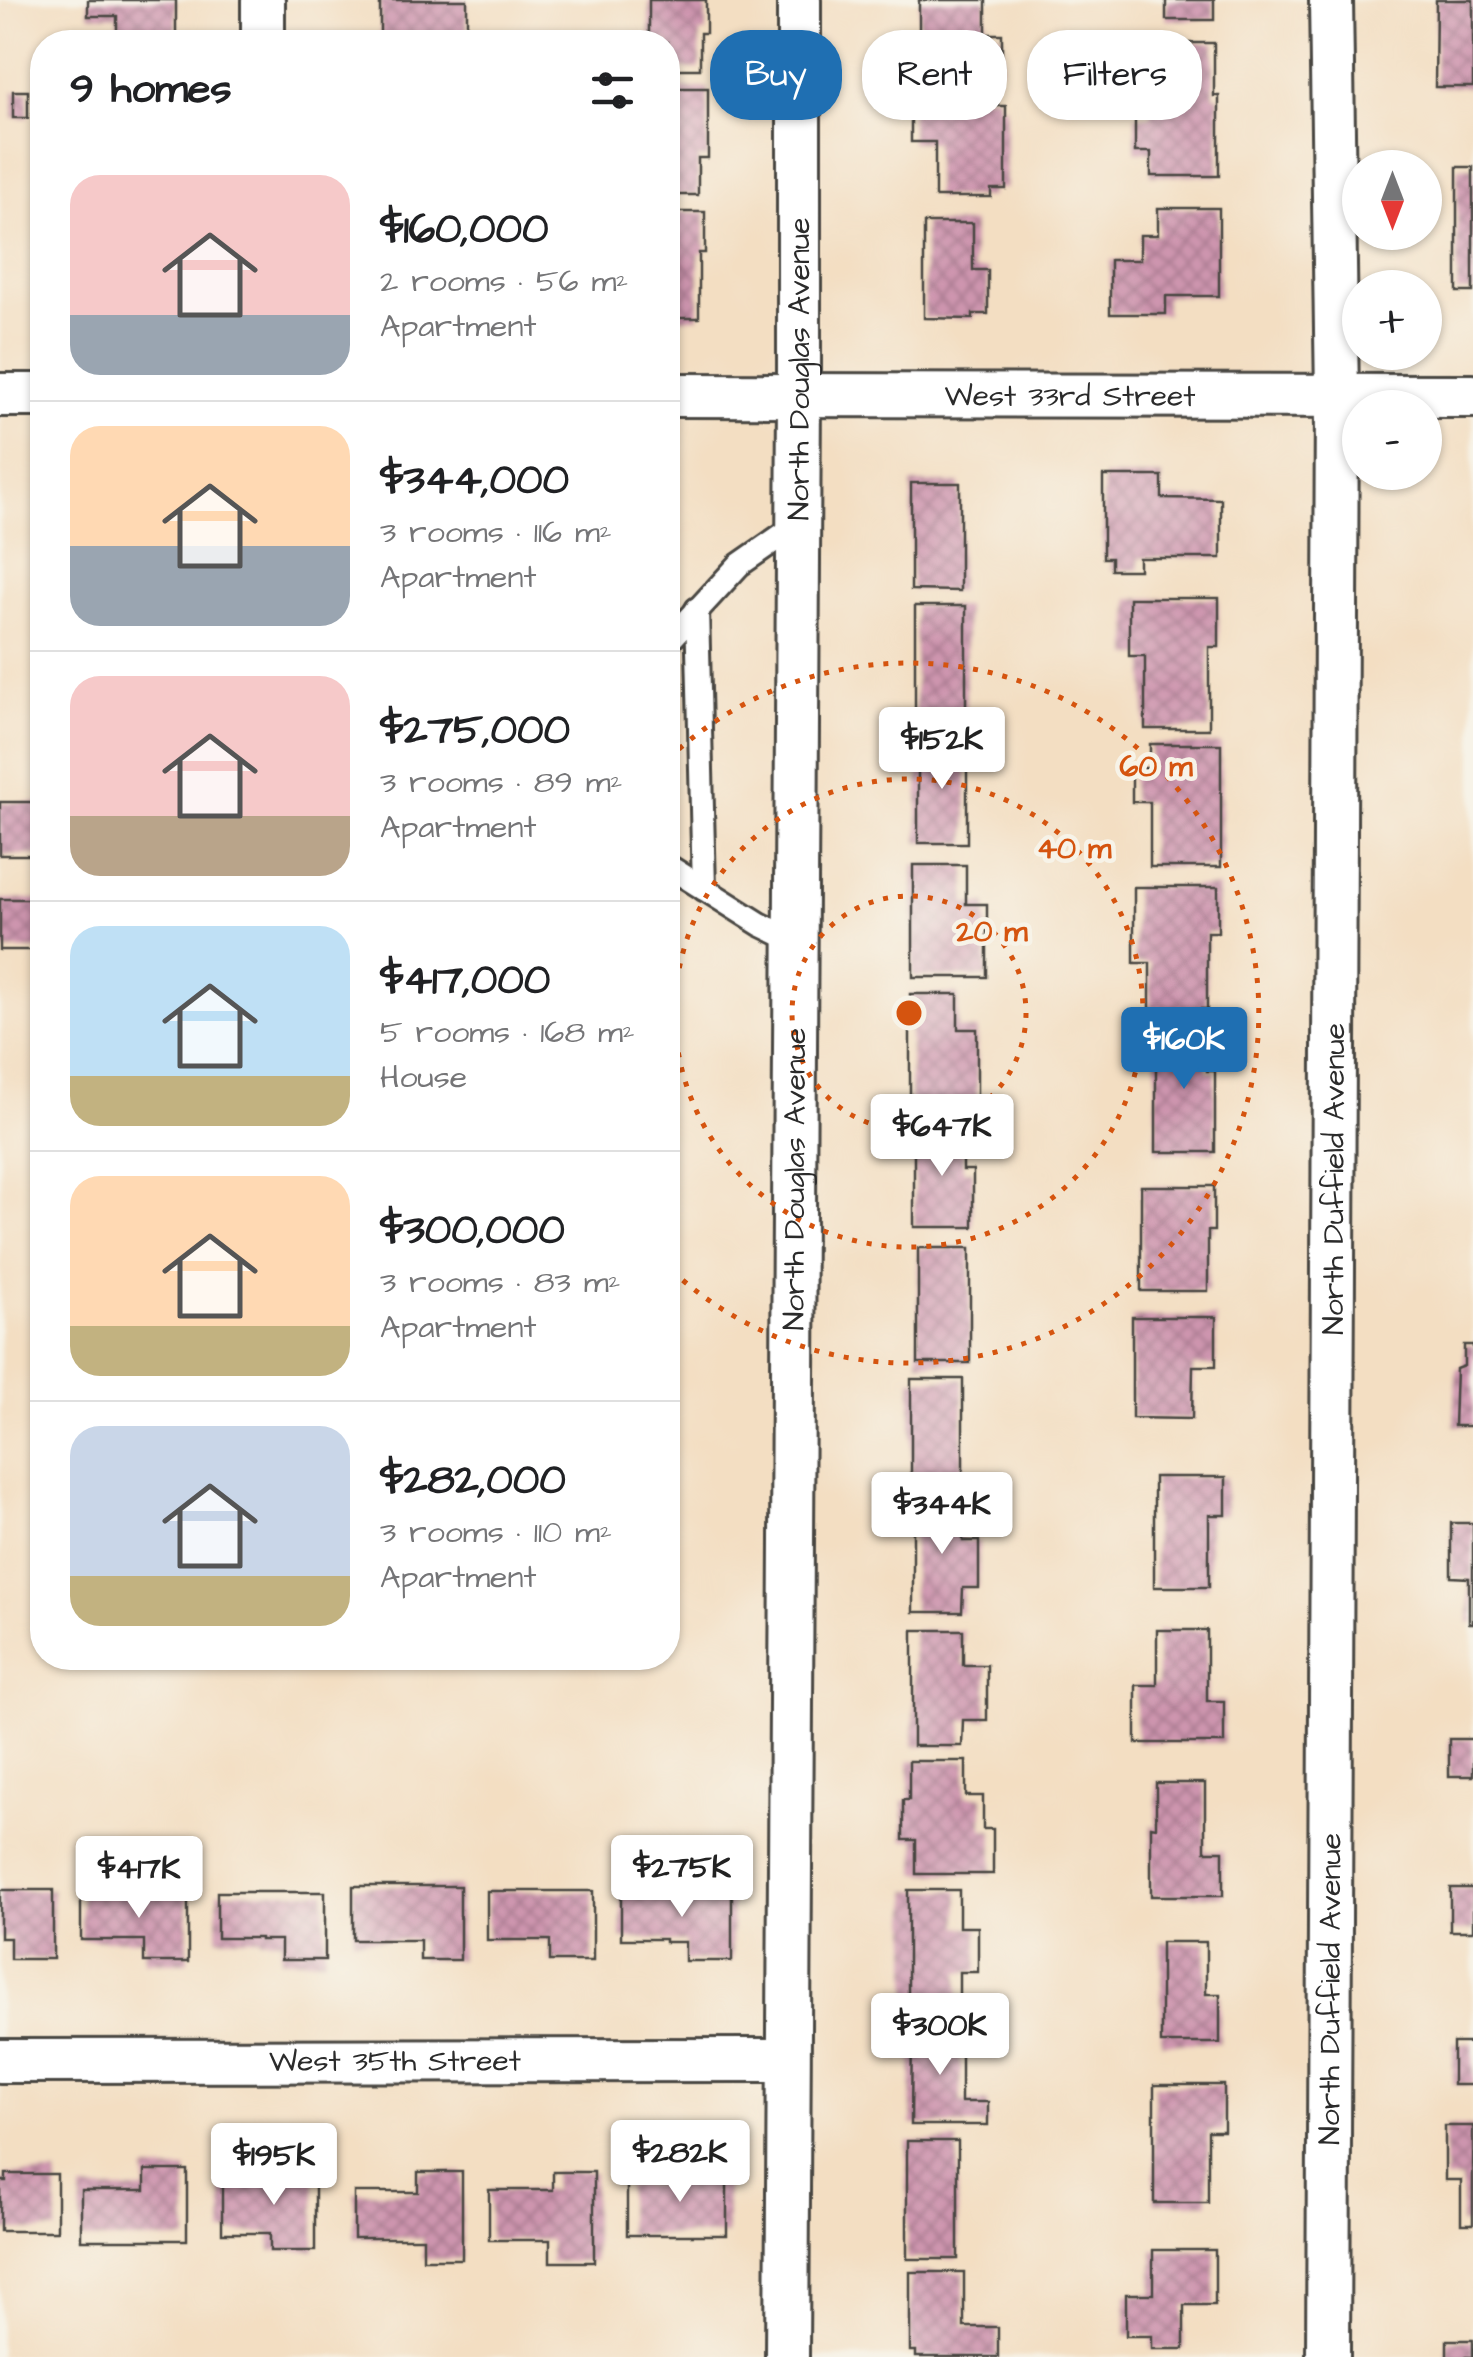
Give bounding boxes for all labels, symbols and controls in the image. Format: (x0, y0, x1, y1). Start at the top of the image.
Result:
chip: Buy (710, 30, 842, 120)
chip: Rent (862, 30, 1007, 120)
chip: Filters (1027, 30, 1202, 120)
text: 9 homes (70, 61, 232, 119)
icon: filters (585, 63, 640, 118)
north arrow (1342, 150, 1442, 250)
map controls (1342, 150, 1442, 490)
text: $160,000 (380, 201, 549, 259)
icon: home (150, 215, 270, 335)
street label: North Douglas Avenue (778, 218, 822, 521)
text: 2 rooms · 56 m² (380, 259, 628, 304)
button: + (1342, 270, 1442, 370)
text: Apartment (380, 304, 536, 349)
street label: West 33rd Street (945, 375, 1195, 418)
button: − (1342, 390, 1442, 490)
text: $344,000 (380, 452, 569, 510)
icon: home (150, 466, 270, 586)
text: 3 rooms · 116 m² (380, 510, 612, 555)
text: Apartment (380, 555, 536, 600)
text: $275,000 (380, 702, 570, 760)
pin: $152K (872, 707, 1012, 792)
icon: home (150, 716, 270, 836)
text: $152K (901, 717, 983, 762)
text: 60 m (1119, 746, 1193, 788)
text: 3 rooms · 89 m² (380, 760, 623, 805)
text: Apartment (380, 805, 536, 850)
text: 40 m (1037, 828, 1112, 870)
text: 20 m (955, 911, 1028, 953)
text: $417,000 (380, 952, 550, 1010)
icon: home (150, 966, 270, 1086)
centre of rings (891, 995, 927, 1031)
pin: $160K (1114, 1007, 1254, 1092)
text: 5 rooms · 168 m² (380, 1010, 635, 1055)
text: $160K (1143, 1017, 1225, 1062)
street label: North Duffield Avenue (1313, 1023, 1356, 1335)
street label: North Douglas Avenue (773, 1027, 817, 1331)
text: House (380, 1055, 467, 1100)
pin: $647K (872, 1094, 1012, 1179)
text: $647K (893, 1104, 991, 1149)
text: $300,000 (380, 1202, 565, 1260)
icon: home (150, 1216, 270, 1336)
text: 3 rooms · 83 m² (380, 1260, 621, 1305)
text: Apartment (380, 1305, 536, 1350)
text: $282,000 (380, 1452, 566, 1510)
icon: home (150, 1466, 270, 1586)
pin: $344K (872, 1472, 1012, 1557)
text: $344K (893, 1482, 991, 1527)
text: 3 rooms · 110 m² (380, 1510, 612, 1555)
text: Apartment (380, 1555, 536, 1600)
street label: North Duffield Avenue (1309, 1833, 1352, 2145)
pin: $275K (612, 1835, 752, 1920)
pin: $417K (69, 1836, 209, 1921)
text: $275K (633, 1845, 731, 1890)
text: $417K (98, 1846, 180, 1891)
pin: $300K (870, 1993, 1010, 2078)
text: $300K (893, 2003, 987, 2048)
street label: West 35th Street (269, 2040, 521, 2083)
pin: $282K (610, 2120, 750, 2205)
pin: $195K (204, 2123, 344, 2208)
text: $282K (633, 2130, 727, 2175)
text: $195K (233, 2133, 315, 2178)

